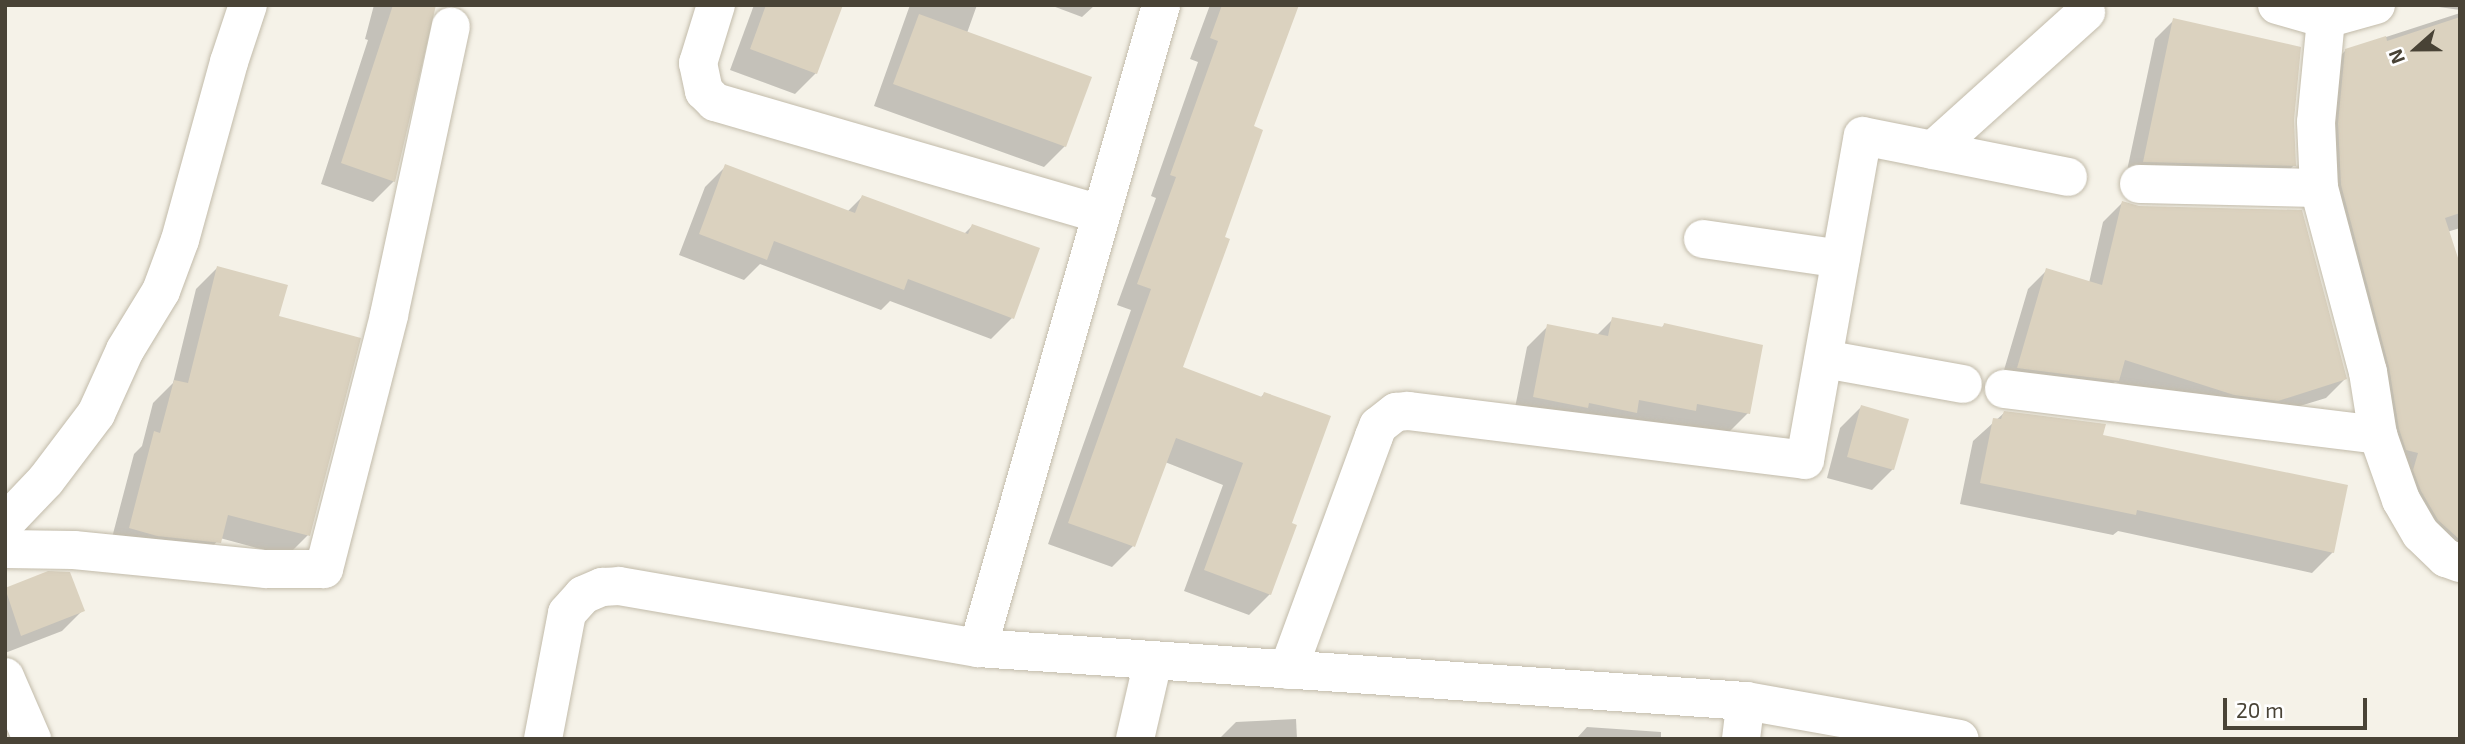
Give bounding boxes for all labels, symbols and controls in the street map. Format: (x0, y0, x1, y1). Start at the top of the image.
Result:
north arrow (2381, 14, 2451, 84)
text: N (2383, 46, 2409, 67)
scale bar (2227, 684, 2370, 728)
text: 20 m (2236, 697, 2284, 722)

